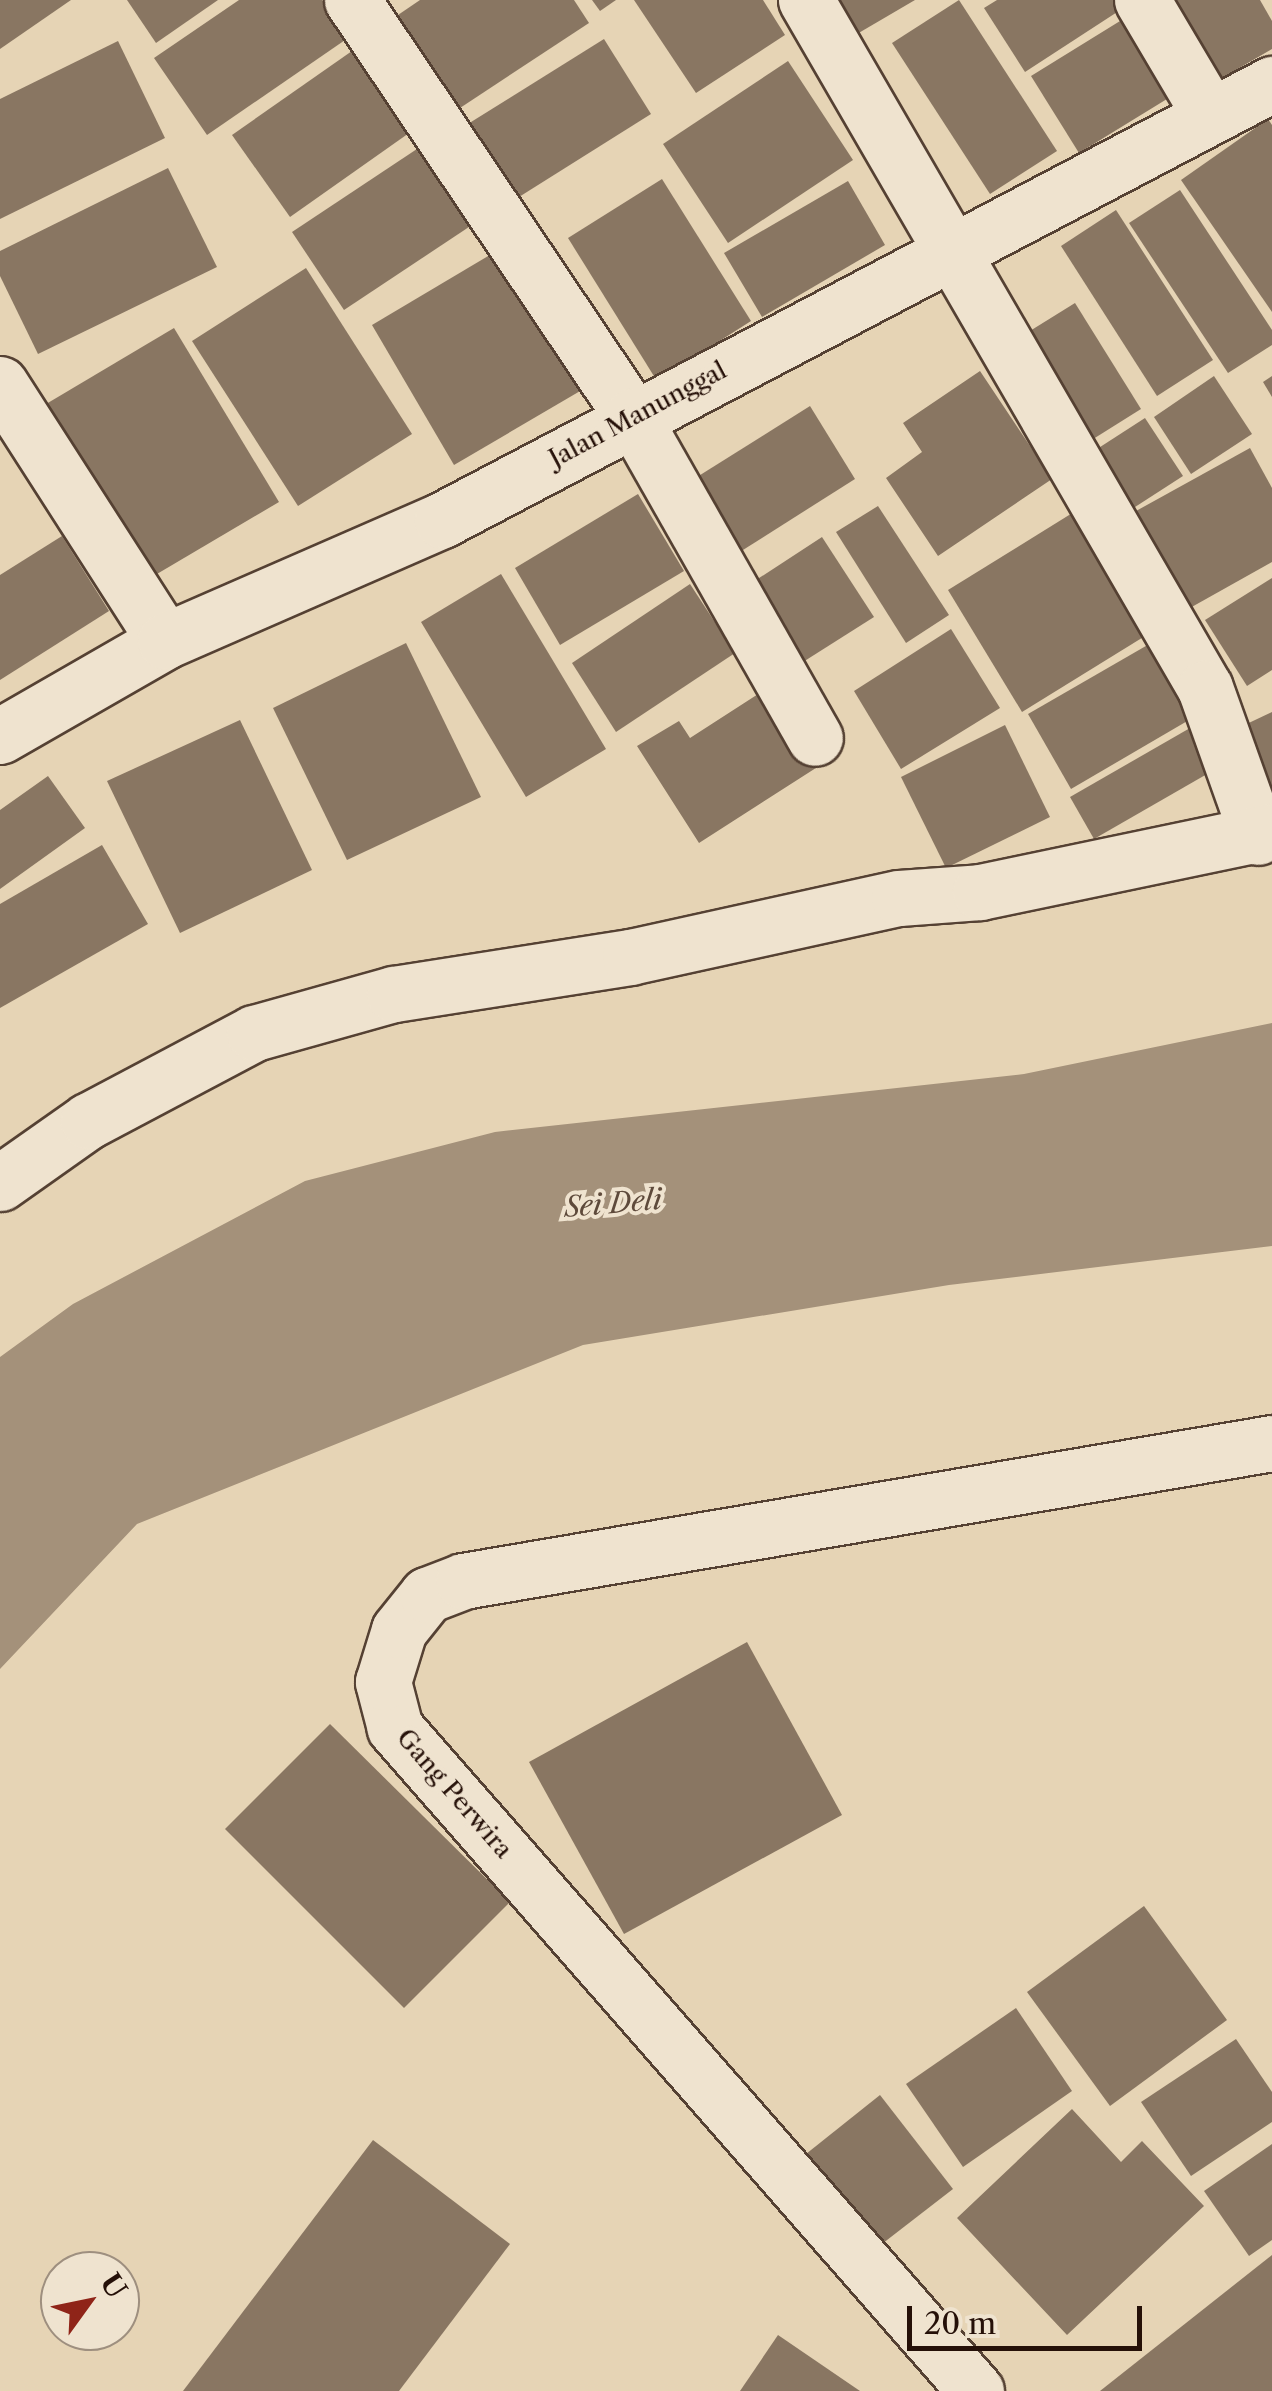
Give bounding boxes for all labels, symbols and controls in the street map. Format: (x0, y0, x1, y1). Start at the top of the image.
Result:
street label: Jalan Manunggal (544, 356, 732, 474)
water label: Sei Deli (563, 1182, 663, 1224)
street label: Gang Perwira (390, 1723, 518, 1865)
north arrow (40, 2251, 140, 2351)
text: U (93, 2267, 134, 2305)
scale bar (912, 2286, 1147, 2348)
text: 20 m (924, 2305, 996, 2342)

